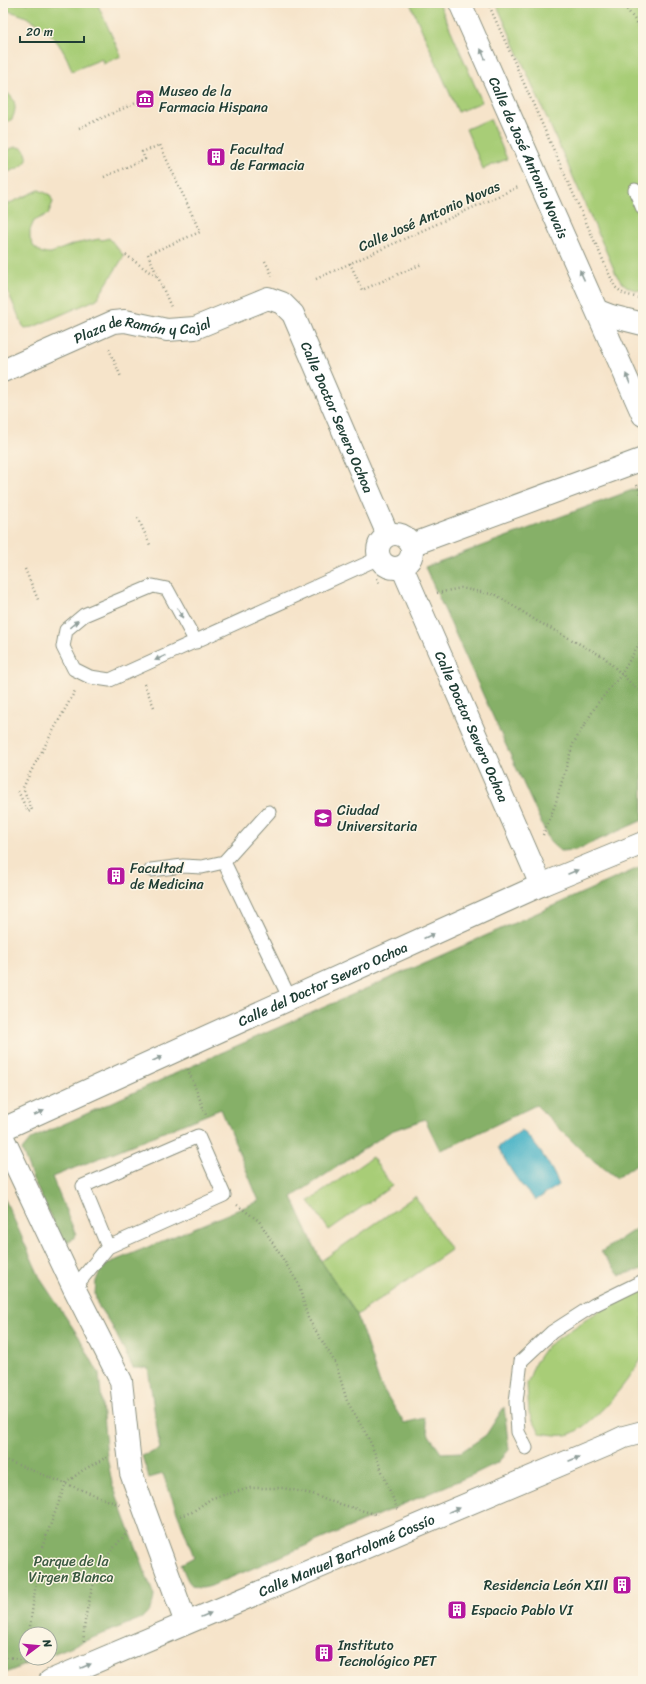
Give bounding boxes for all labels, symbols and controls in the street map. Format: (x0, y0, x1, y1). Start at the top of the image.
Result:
scale bar (20, 18, 84, 44)
text: 20 m (26, 21, 53, 43)
one-way arrow (480, 49, 486, 60)
street label: Calle de José Antonio Novais (481, 73, 575, 243)
place label: Museo de la Farmacia Hispana (159, 79, 268, 120)
museum icon: Museo de la Farmacia Hispana (134, 88, 156, 110)
place label: Facultad de Farmacia (230, 137, 305, 178)
building icon: Facultad de Farmacia (205, 146, 227, 168)
street label: Calle José Antonio Novas (354, 174, 505, 259)
one-way arrow (579, 270, 585, 281)
street label: Plaza de Ramón y Cajal (70, 309, 216, 351)
street label: Calle Doctor Severo Ochoa (293, 337, 380, 497)
one-way arrow (624, 373, 630, 385)
one-way arrow (177, 607, 183, 619)
one-way arrow (69, 619, 79, 628)
street label: Calle Doctor Severo Ochoa (427, 647, 515, 806)
one-way arrow (153, 655, 165, 661)
place label: Ciudad Universitaria (337, 798, 417, 839)
school or university icon: Ciudad Universitaria (312, 807, 334, 829)
place label: Facultad de Medicina (130, 856, 204, 897)
building icon: Facultad de Medicina (105, 865, 127, 887)
one-way arrow (567, 869, 578, 875)
one-way arrow (423, 933, 434, 939)
street label: Calle del Doctor Severo Ochoa (234, 935, 412, 1034)
one-way arrow (151, 1056, 163, 1062)
one-way arrow (33, 1110, 44, 1116)
one-way arrow (568, 1456, 580, 1462)
one-way arrow (449, 1506, 461, 1512)
street label: Calle Manuel Bartolomé Cossío (254, 1507, 439, 1604)
park label: Parque de la Virgen Blanca (29, 1549, 113, 1590)
place label: Residencia León XIII (484, 1573, 609, 1598)
building icon: Residencia León XIII (611, 1574, 633, 1596)
place label: Espacio Pablo VI (471, 1598, 574, 1623)
building icon: Espacio Pablo VI (446, 1599, 468, 1621)
one-way arrow (200, 1611, 212, 1617)
north arrow (18, 1626, 58, 1666)
place label: Instituto Tecnológico PET (337, 1633, 438, 1674)
text: N (37, 1636, 57, 1650)
building icon: Instituto Tecnológico PET (313, 1642, 335, 1664)
one-way arrow (80, 1662, 92, 1668)

